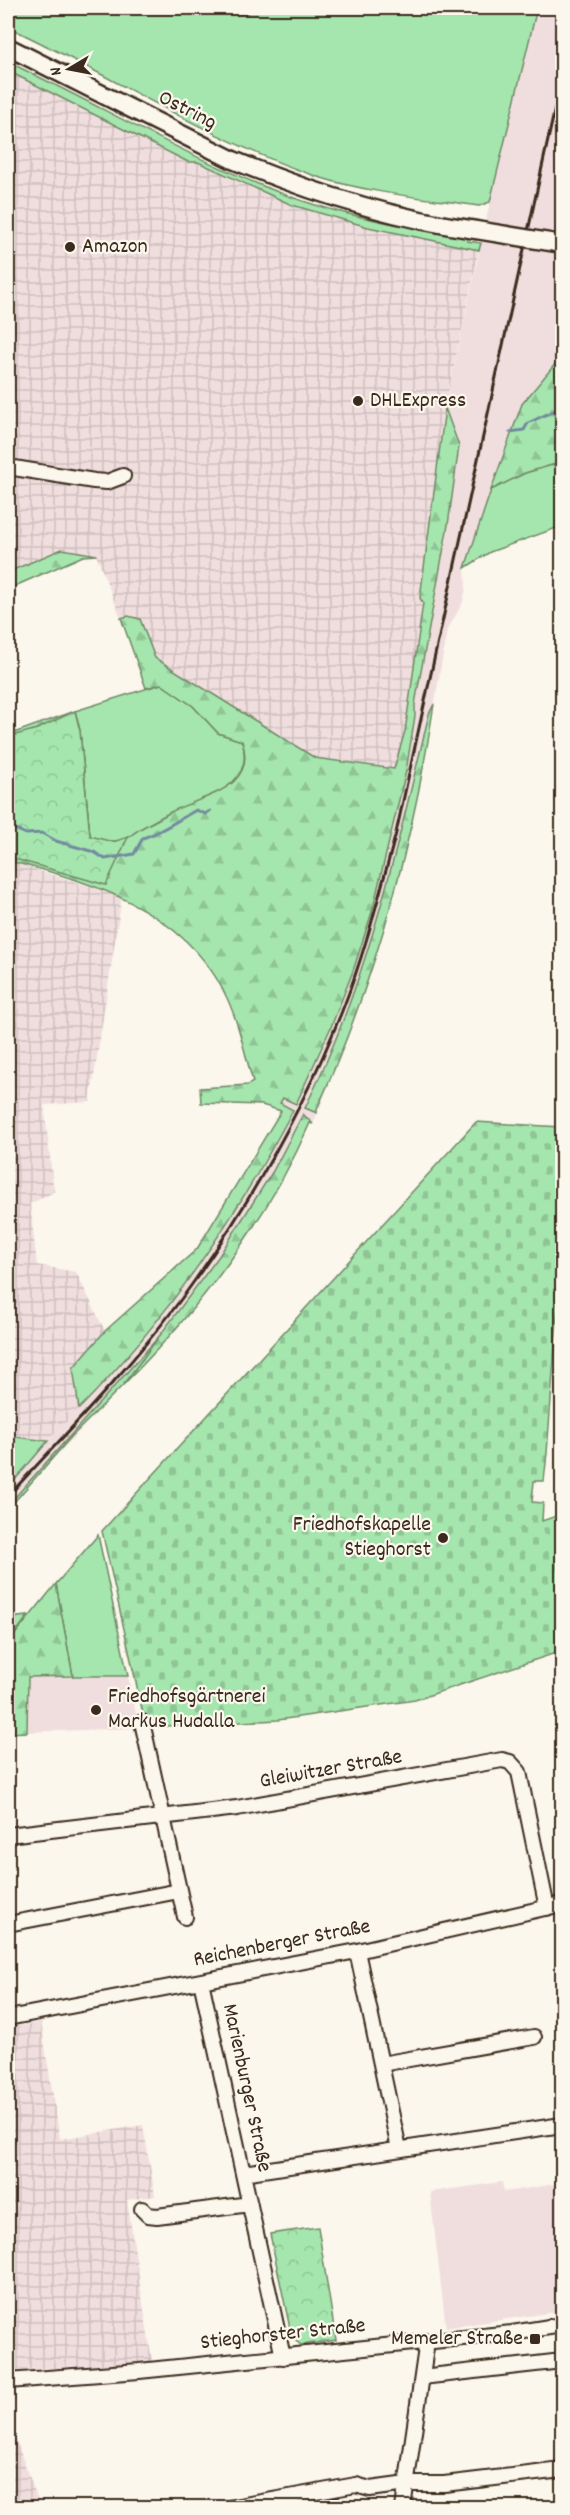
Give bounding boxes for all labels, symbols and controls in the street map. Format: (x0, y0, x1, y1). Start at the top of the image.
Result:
north arrow (39, 39, 99, 99)
text: N (45, 65, 69, 77)
street label: Ostring (152, 83, 222, 139)
place label: Amazon (82, 232, 148, 263)
marker: Amazon (63, 240, 77, 254)
place label: DHLExpress (370, 386, 466, 417)
marker: DHLExpress (351, 394, 365, 408)
place label: Friedhofskapelle Stieghorst (293, 1510, 431, 1566)
marker: Friedhofskapelle Stieghorst (436, 1531, 450, 1545)
place label: Friedhofsgärtnerei Markus Hudalla (108, 1682, 265, 1738)
marker: Friedhofsgärtnerei Markus Hudalla (89, 1703, 103, 1717)
street label: Gleiwitzer Straße (257, 1742, 405, 1798)
street label: Reichenberger Straße (191, 1912, 373, 1976)
street label: Marienburger Straße (213, 2001, 279, 2175)
street label: Stieghorster Straße (199, 2311, 367, 2359)
place label: Memeler Straße (391, 2324, 523, 2355)
marker: Memeler Straße (528, 2332, 542, 2346)

